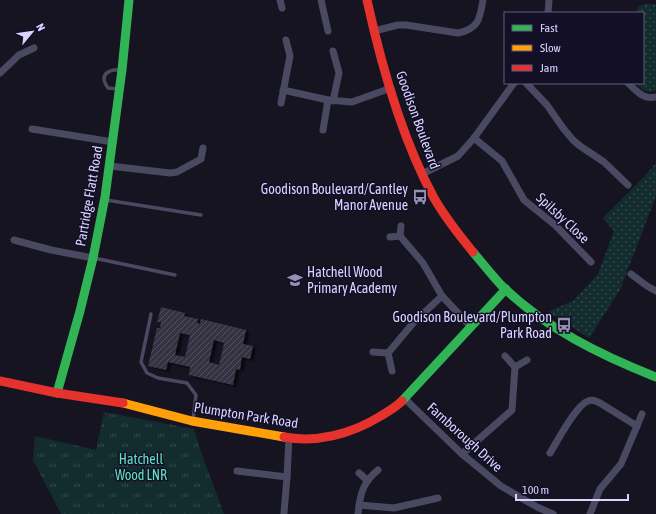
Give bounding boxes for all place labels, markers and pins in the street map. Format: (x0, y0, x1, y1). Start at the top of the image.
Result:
place label: Goodison Boulevard/Cantley Manor Avenue (261, 181, 408, 213)
bus stop icon: Goodison Boulevard/Cantley Manor Avenue (411, 188, 429, 206)
place label: Hatchell Wood Primary Academy (307, 264, 397, 296)
school or university icon: Hatchell Wood Primary Academy (286, 271, 304, 289)
place label: Goodison Boulevard/Plumpton Park Road (393, 309, 552, 341)
bus stop icon: Goodison Boulevard/Plumpton Park Road (555, 316, 573, 334)

